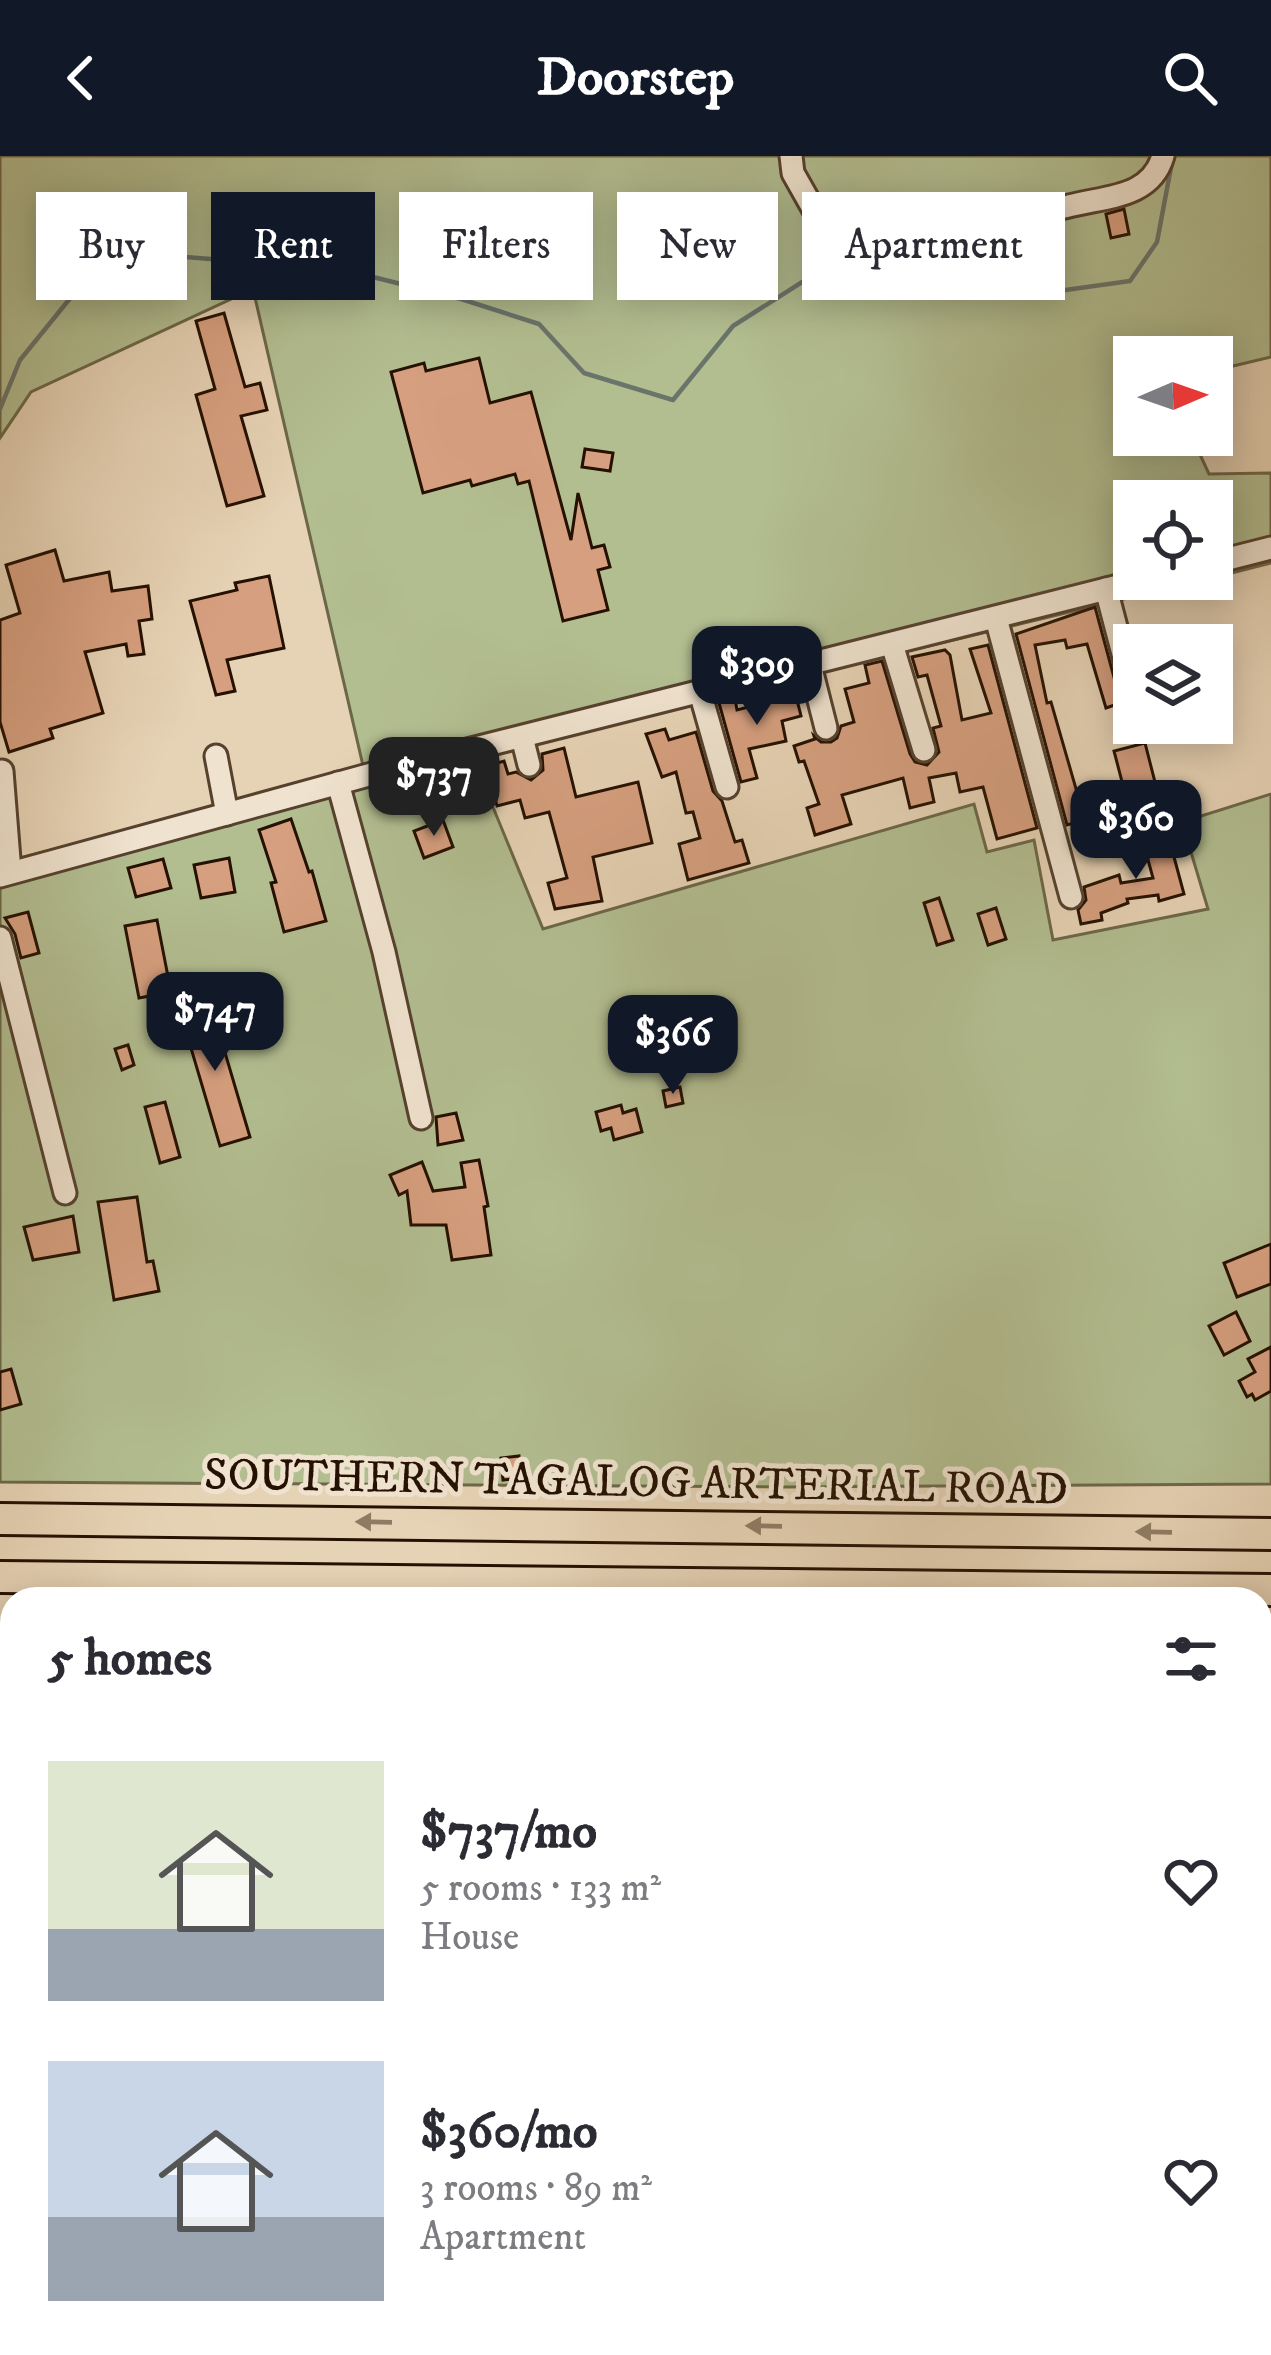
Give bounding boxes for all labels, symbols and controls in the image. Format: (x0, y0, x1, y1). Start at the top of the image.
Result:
icon: back (48, 45, 114, 111)
text: Doorstep (537, 45, 734, 112)
icon: search (1157, 45, 1223, 111)
chip: Buy (36, 192, 187, 300)
chip: Rent (211, 192, 375, 300)
chip: Filters (399, 192, 593, 300)
chip: New (617, 192, 778, 300)
chip: Apartment (802, 192, 1065, 300)
north arrow (1113, 336, 1233, 456)
map controls (1113, 336, 1233, 744)
button: locate (1113, 480, 1233, 600)
button: layers (1113, 624, 1233, 744)
pin: $309 (686, 626, 828, 728)
text: $309 (719, 640, 795, 689)
pin: $737 (363, 737, 505, 839)
text: $737 (396, 751, 472, 800)
pin: $360 (1065, 780, 1207, 882)
text: $360 (1097, 794, 1175, 843)
pin: $747 (144, 972, 286, 1074)
text: $747 (174, 986, 256, 1035)
pin: $366 (602, 995, 744, 1097)
text: $366 (635, 1009, 711, 1058)
street label: SOUTHERN TAGALOG ARTERIAL ROAD (204, 1447, 1068, 1519)
one-way arrow (354, 1513, 392, 1532)
one-way arrow (744, 1516, 782, 1536)
one-way arrow (1134, 1522, 1172, 1541)
icon: filters (1158, 1626, 1224, 1692)
text: 5 homes (48, 1627, 212, 1691)
text: $737/mo (420, 1800, 597, 1864)
icon: home (144, 1809, 288, 1953)
icon: heart (1158, 1848, 1224, 1914)
text: 5 rooms · 133 m² (420, 1864, 661, 1913)
text: House (420, 1913, 519, 1962)
text: $360/mo (420, 2100, 598, 2164)
icon: home (144, 2109, 288, 2253)
icon: heart (1158, 2148, 1224, 2214)
text: 3 rooms · 89 m² (420, 2164, 652, 2213)
text: Apartment (420, 2213, 586, 2262)

